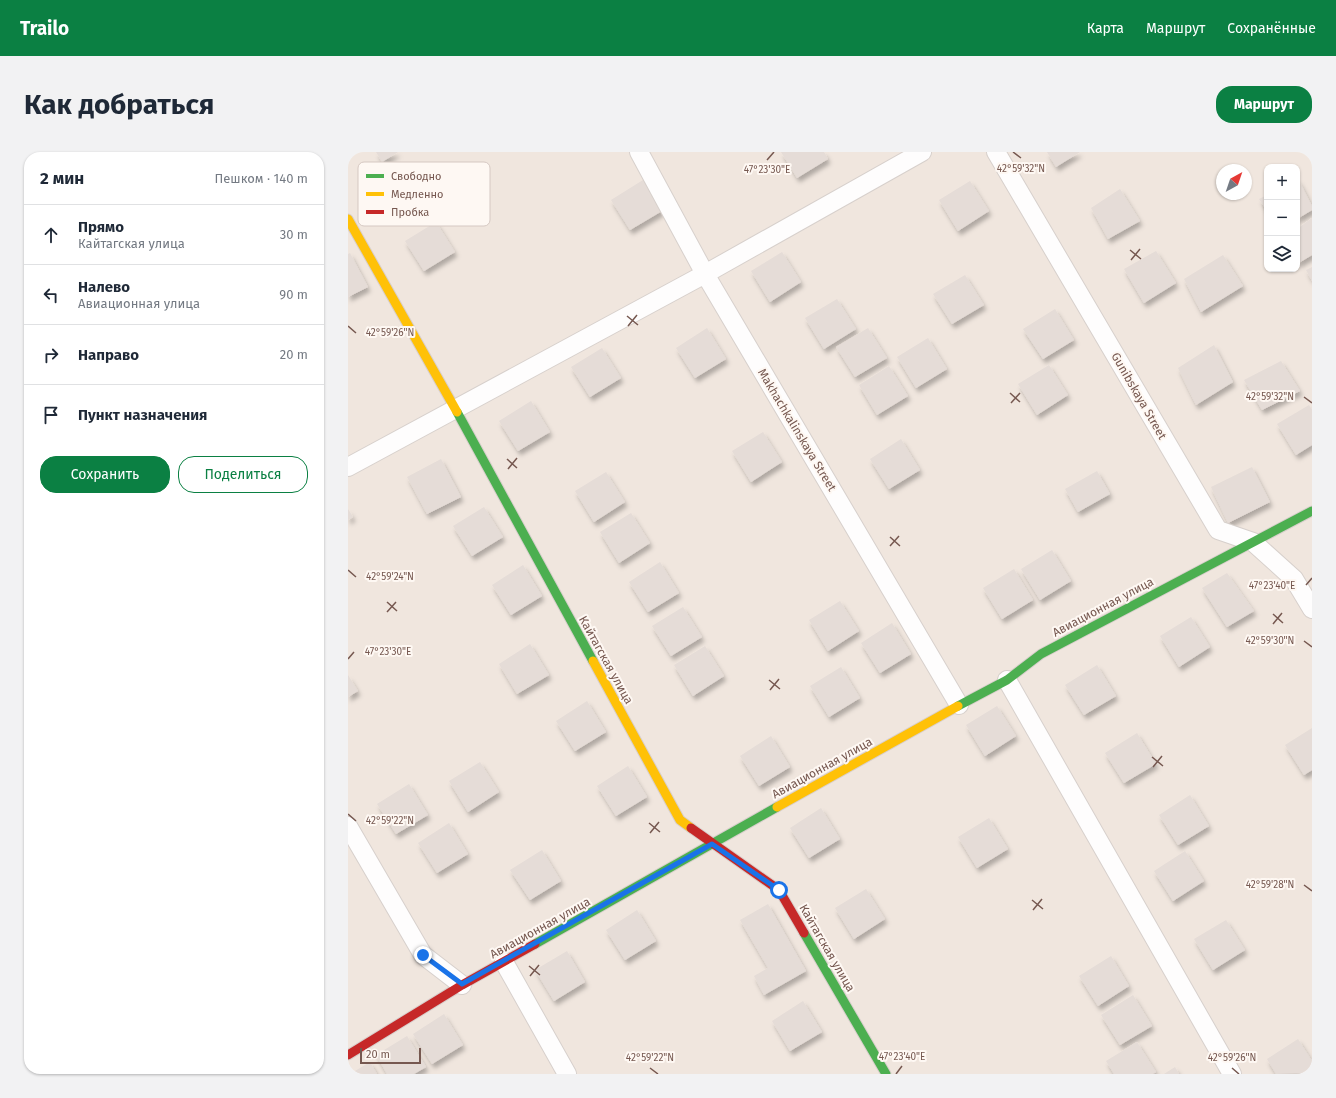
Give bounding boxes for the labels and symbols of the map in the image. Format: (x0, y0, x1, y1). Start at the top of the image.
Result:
legend (358, 162, 490, 226)
text: 42°59'32"N (997, 163, 1045, 175)
text: 47°23'30"E (744, 164, 790, 176)
north arrow (1216, 164, 1252, 200)
text: Свободно (391, 170, 441, 183)
text: Медленно (391, 188, 443, 201)
text: Пробка (391, 206, 429, 219)
text: 42°59'26"N (366, 327, 414, 339)
street label: Gunibskaya Street (1108, 350, 1170, 443)
street label: Makhachkalinskaya Street (755, 366, 840, 494)
text: 42°59'32"N (1246, 391, 1294, 403)
text: 42°59'24"N (366, 571, 414, 583)
street label: Авиационная улица (1050, 574, 1156, 640)
text: 47°23'40"E (1249, 580, 1295, 592)
street label: Кайтагская улица (576, 614, 636, 706)
text: 42°59'30"N (1246, 635, 1294, 647)
text: 47°23'30"E (365, 646, 411, 658)
street label: Авиационная улица (769, 735, 875, 801)
text: 42°59'22"N (366, 815, 414, 827)
text: 42°59'28"N (1246, 879, 1294, 891)
route start (770, 881, 788, 899)
street label: Авиационная улица (487, 895, 593, 961)
street label: Кайтагская улица (796, 902, 858, 994)
route end (414, 946, 432, 964)
scale bar (360, 1046, 421, 1065)
text: 47°23'40"E (879, 1051, 925, 1063)
text: 42°59'22"N (626, 1052, 674, 1064)
text: 42°59'26"N (1208, 1052, 1256, 1064)

